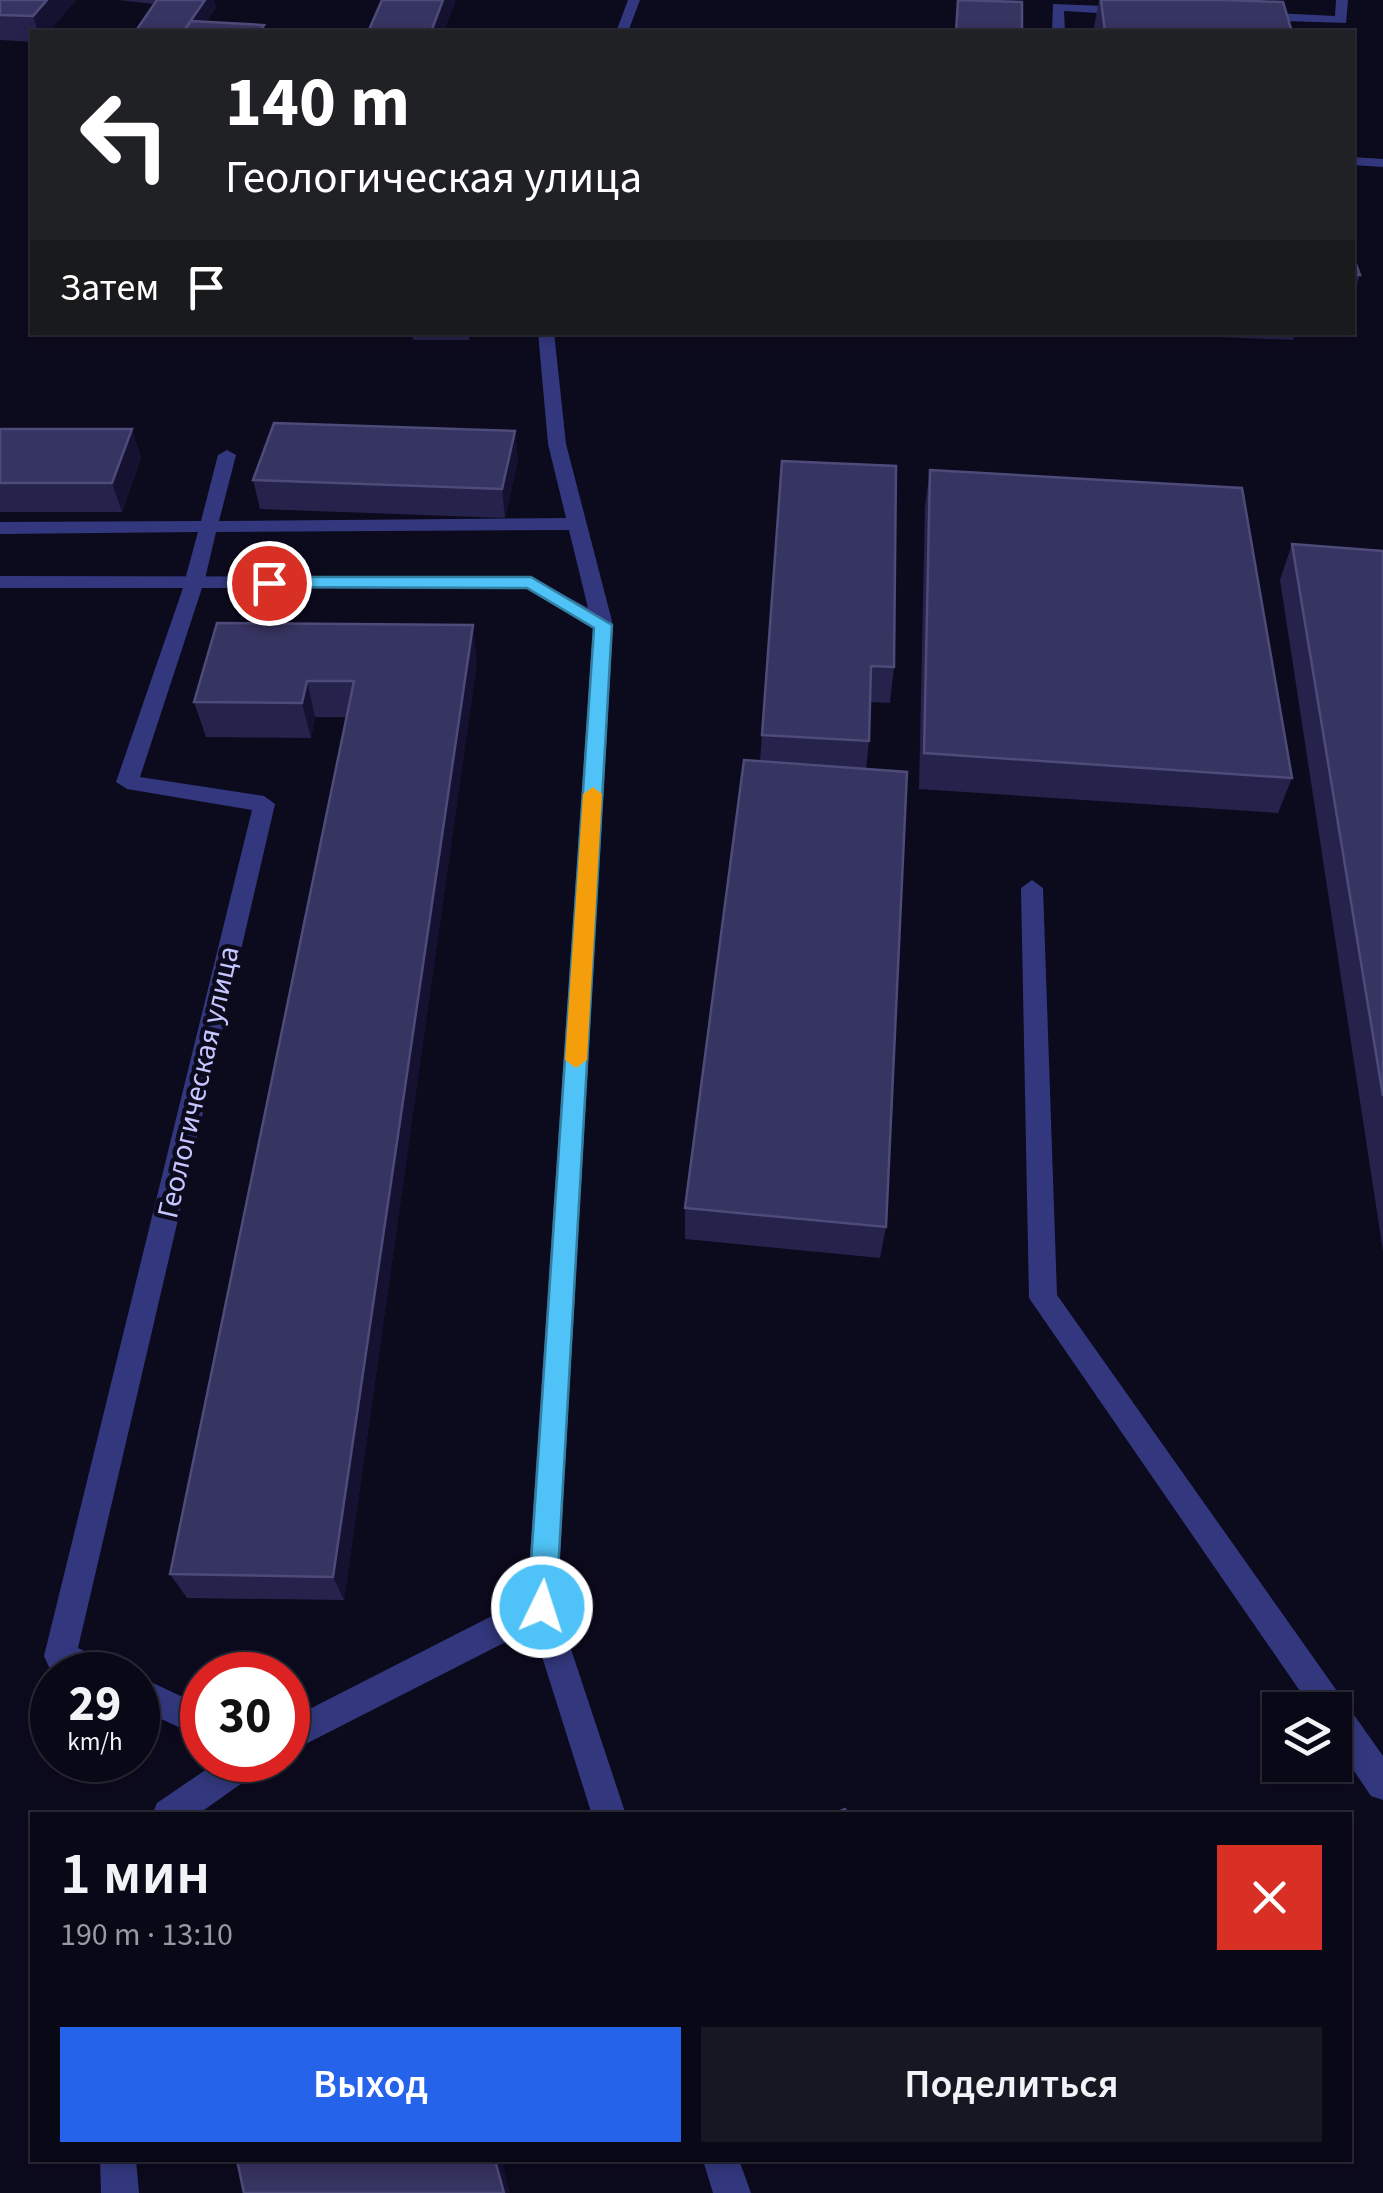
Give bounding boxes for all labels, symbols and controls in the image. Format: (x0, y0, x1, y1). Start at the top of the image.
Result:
text: 140 m (225, 53, 410, 153)
icon: left (60, 70, 190, 200)
text: Геологическая улица (225, 146, 642, 210)
icon: arrive (179, 260, 234, 315)
text: Затем (60, 261, 159, 315)
pin (227, 541, 312, 626)
icon: arrive (242, 556, 297, 611)
street label: Геологическая улица (146, 942, 251, 1222)
position arrow (490, 1555, 594, 1659)
speed limit sign: 30 (180, 1652, 310, 1782)
text: 29 (69, 1669, 121, 1740)
map controls (1262, 1692, 1352, 1782)
button: layers (1262, 1692, 1352, 1782)
text: km/h (67, 1724, 123, 1760)
text: 1 мин (60, 1832, 210, 1917)
button: close (1217, 1845, 1322, 1950)
text: 190 m · 13:10 (60, 1912, 233, 1958)
button: Выход (60, 2027, 681, 2142)
button: Поделиться (701, 2027, 1322, 2142)

